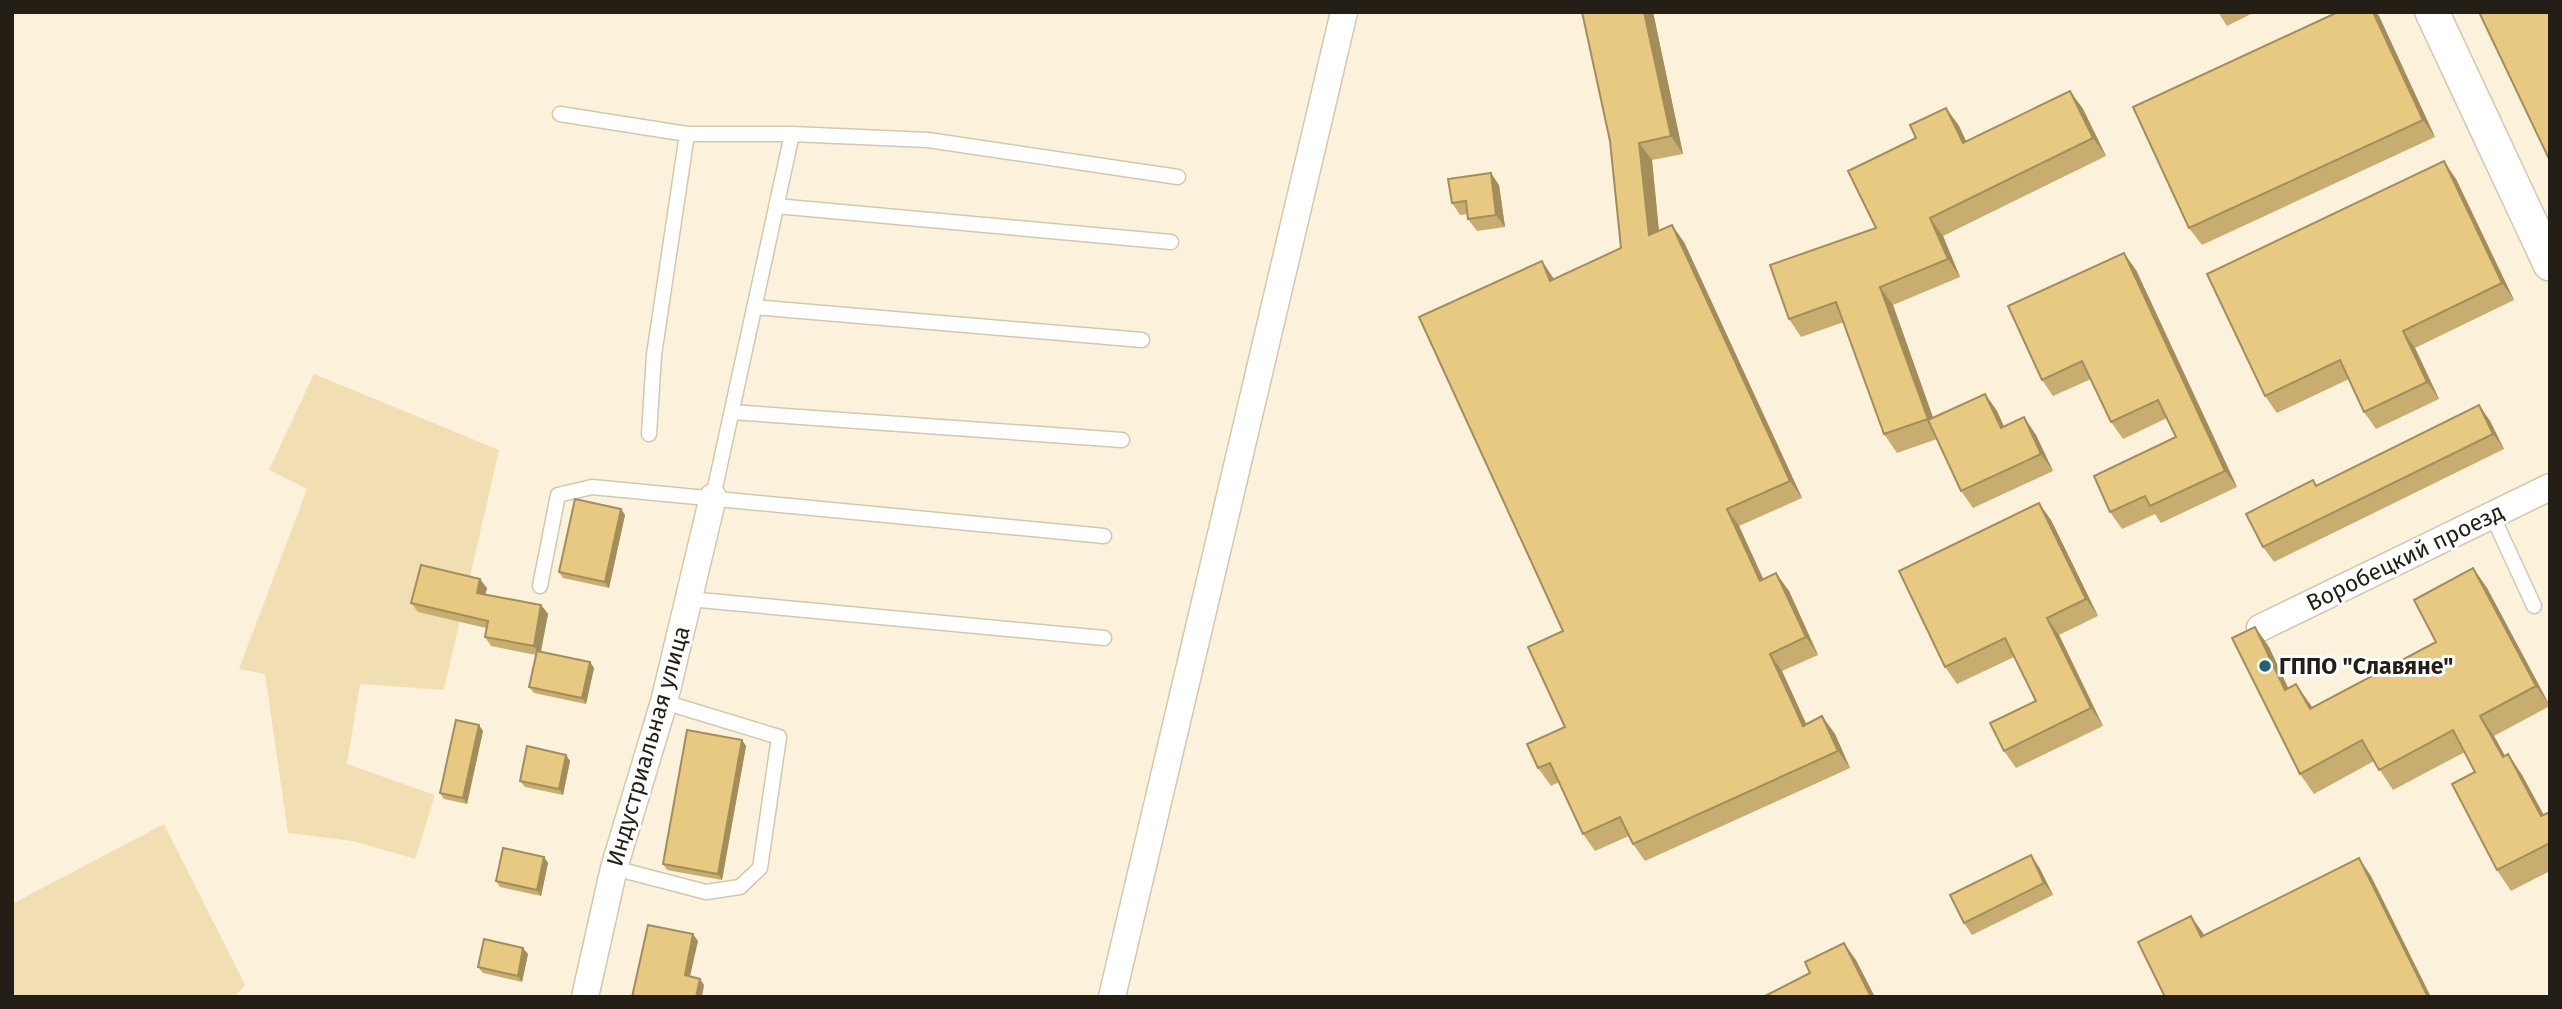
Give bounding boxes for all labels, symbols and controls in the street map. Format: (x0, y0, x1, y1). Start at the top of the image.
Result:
street label: Воробецкий проезд (2302, 497, 2508, 617)
street label: Индустриальная улица (600, 623, 696, 869)
place label: ГППО "Славяне" (2279, 652, 2453, 680)
marker: ГППО "Славяне" (2257, 658, 2273, 674)

